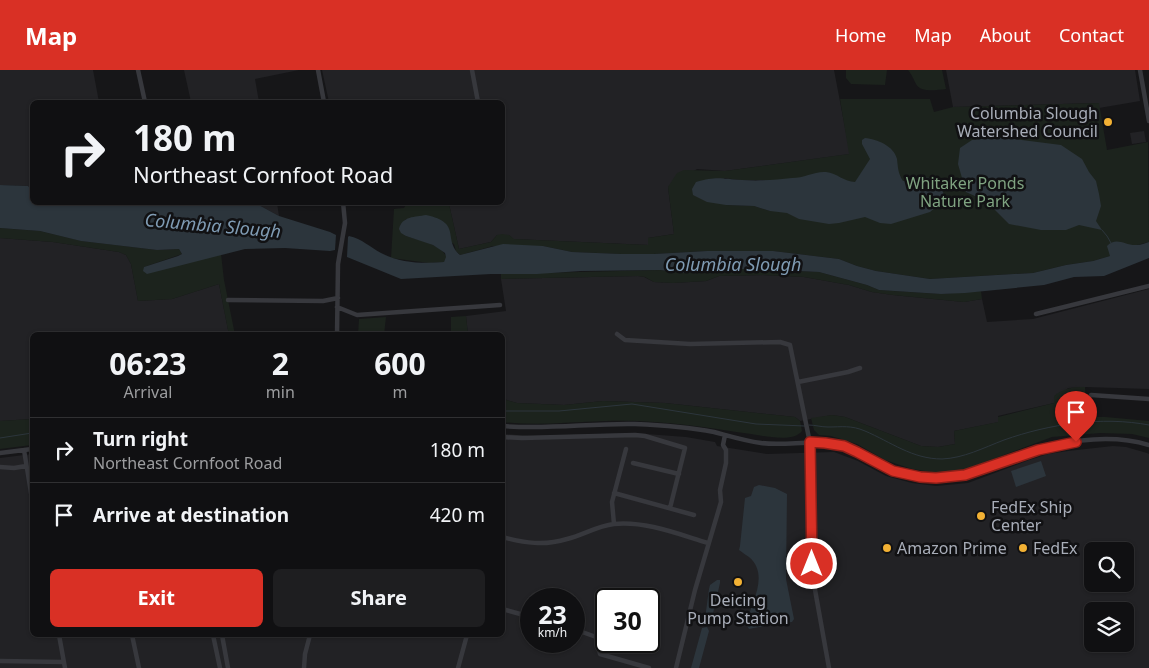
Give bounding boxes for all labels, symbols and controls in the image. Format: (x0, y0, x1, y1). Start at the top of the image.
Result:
text: Map (25, 19, 77, 52)
text: Home (835, 23, 886, 47)
text: Map (914, 23, 952, 47)
text: About (980, 23, 1031, 47)
text: Contact (1059, 23, 1124, 47)
place label: Columbia Slough Watershed Council (957, 102, 1098, 142)
text: 180 m (133, 114, 236, 161)
marker: Columbia Slough Watershed Council (1102, 116, 1114, 128)
icon: right (50, 120, 115, 185)
text: Northeast Cornfoot Road (133, 159, 393, 189)
park label: Whitaker Ponds Nature Park (906, 172, 1024, 212)
water label: Columbia Slough (144, 207, 282, 243)
water label: Columbia Slough (665, 252, 801, 276)
text: 06:23 (109, 343, 186, 384)
text: 2 (272, 343, 289, 384)
text: 600 (374, 343, 426, 384)
text: Arrival (123, 381, 172, 403)
text: min (266, 381, 295, 403)
text: m (392, 381, 407, 403)
pin (1055, 391, 1097, 442)
icon: arrive (1062, 398, 1090, 426)
text: Turn right (93, 426, 188, 452)
icon: right (50, 436, 78, 464)
text: 180 m (430, 437, 485, 463)
text: Northeast Cornfoot Road (93, 452, 282, 474)
place label: FedEx Ship Center (991, 496, 1072, 536)
icon: arrive (50, 501, 78, 529)
text: Arrive at destination (93, 502, 289, 528)
text: 420 m (430, 502, 485, 528)
marker: FedEx Ship Center (975, 510, 987, 522)
position arrow (785, 537, 837, 589)
place label: Amazon Prime (897, 537, 1007, 559)
place label: FedEx (1033, 537, 1078, 559)
marker: Amazon Prime (881, 542, 893, 554)
marker: FedEx (1017, 542, 1029, 554)
map controls (1084, 542, 1134, 652)
button: search (1084, 542, 1134, 592)
button: Exit (50, 569, 263, 627)
button: Share (273, 569, 485, 627)
marker: Deicing Pump Station (732, 576, 744, 588)
speed limit sign: 30 (595, 588, 660, 653)
place label: Deicing Pump Station (687, 589, 789, 629)
text: 23 (538, 597, 567, 631)
button: layers (1084, 602, 1134, 652)
text: km/h (538, 624, 567, 641)

